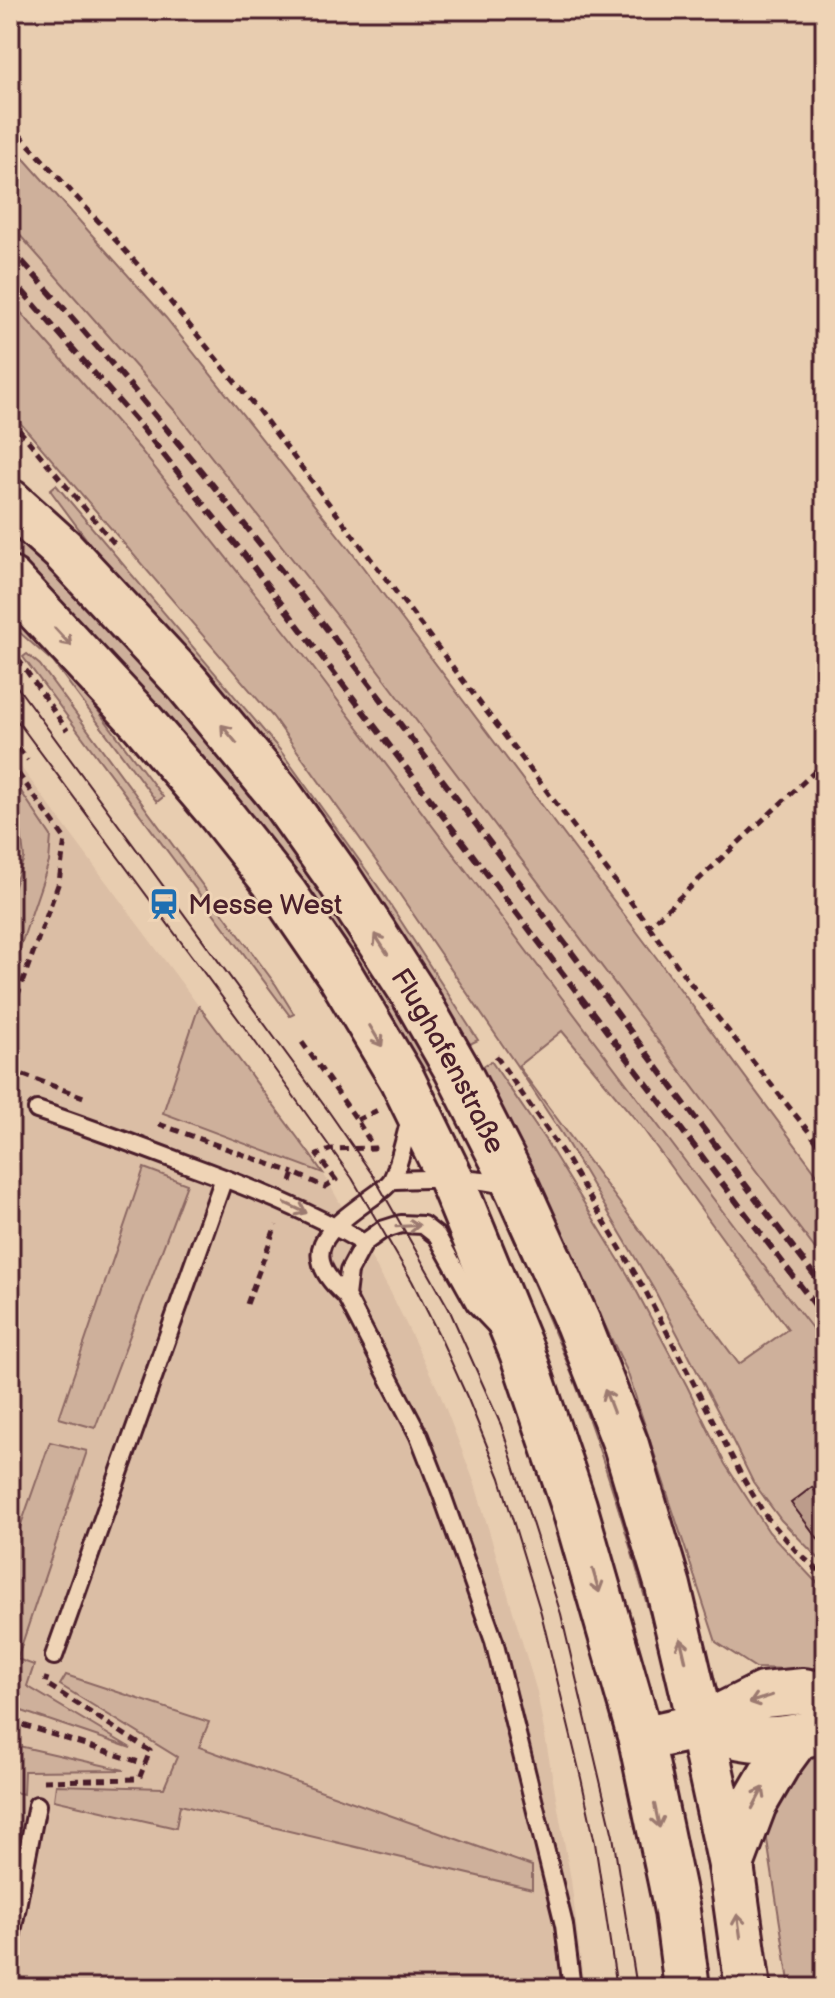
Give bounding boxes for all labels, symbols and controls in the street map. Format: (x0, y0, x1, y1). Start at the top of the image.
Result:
one-way arrow (54, 627, 73, 647)
one-way arrow (220, 723, 238, 744)
station icon: Messe West (147, 887, 181, 921)
place label: Messe West (188, 889, 343, 922)
one-way arrow (373, 933, 389, 956)
street label: Flughafenstraße (383, 963, 512, 1159)
one-way arrow (368, 1024, 384, 1047)
one-way arrow (283, 1201, 307, 1216)
one-way arrow (394, 1218, 421, 1233)
one-way arrow (601, 1389, 615, 1414)
one-way arrow (589, 1567, 604, 1593)
one-way arrow (675, 1638, 690, 1663)
one-way arrow (749, 1692, 774, 1707)
one-way arrow (751, 1787, 767, 1810)
one-way arrow (650, 1802, 665, 1828)
one-way arrow (731, 1914, 746, 1939)

